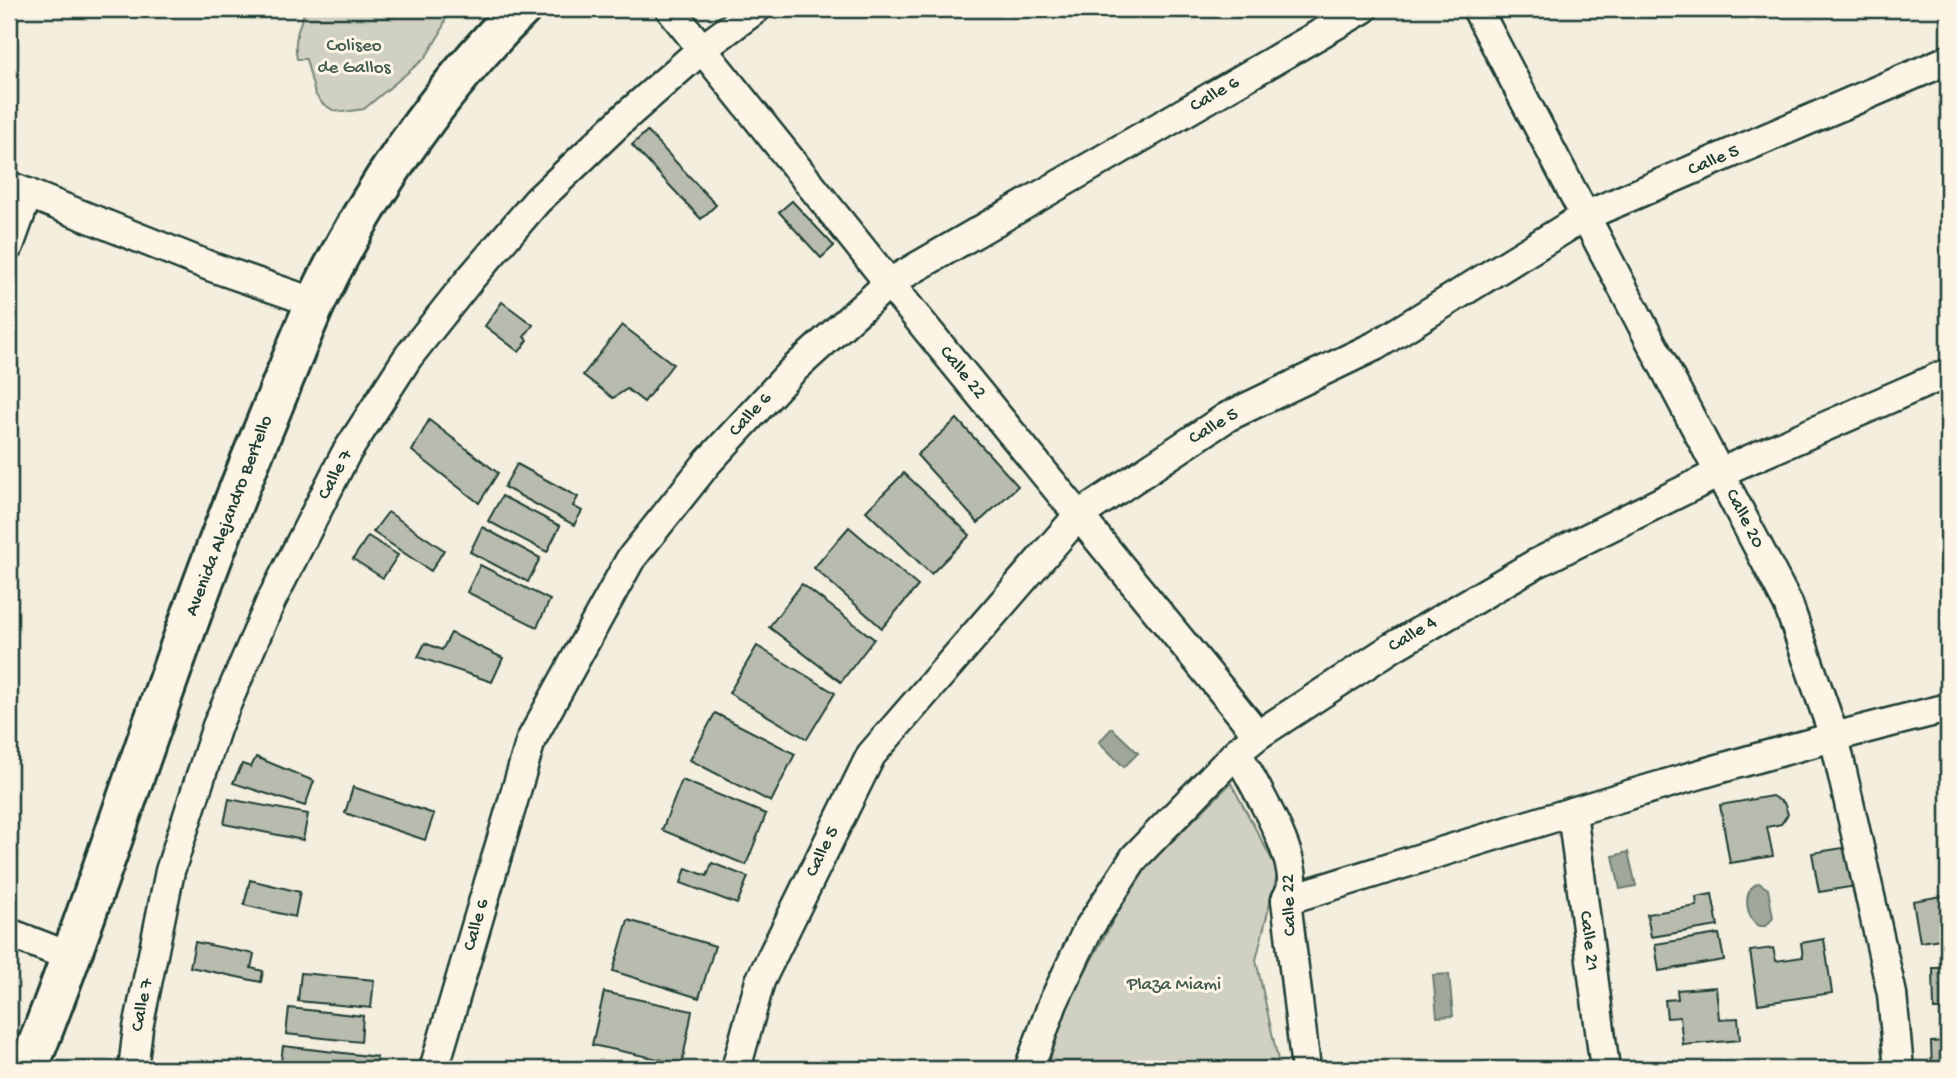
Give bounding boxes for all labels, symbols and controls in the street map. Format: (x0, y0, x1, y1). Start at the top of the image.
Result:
park label: Coliseo de Gallos (317, 35, 392, 80)
street label: Calle 6 (1186, 72, 1244, 118)
street label: Calle 5 (1685, 140, 1743, 182)
street label: Calle 22 (934, 342, 990, 404)
street label: Calle 6 (724, 387, 778, 442)
street label: Calle 5 (1185, 403, 1243, 451)
street label: Avenida Alejandro Bertello (181, 412, 279, 620)
street label: Calle 7 (313, 445, 359, 504)
street label: Calle 20 (1719, 485, 1769, 553)
street label: Calle 4 (1385, 612, 1441, 658)
street label: Calle 5 (801, 823, 845, 881)
street label: Calle 22 (1277, 874, 1303, 936)
street label: Calle 6 (459, 896, 495, 954)
street label: Calle 21 (1573, 910, 1603, 972)
park label: Plaza Miami (1126, 974, 1221, 997)
street label: Calle 7 (127, 975, 160, 1033)

